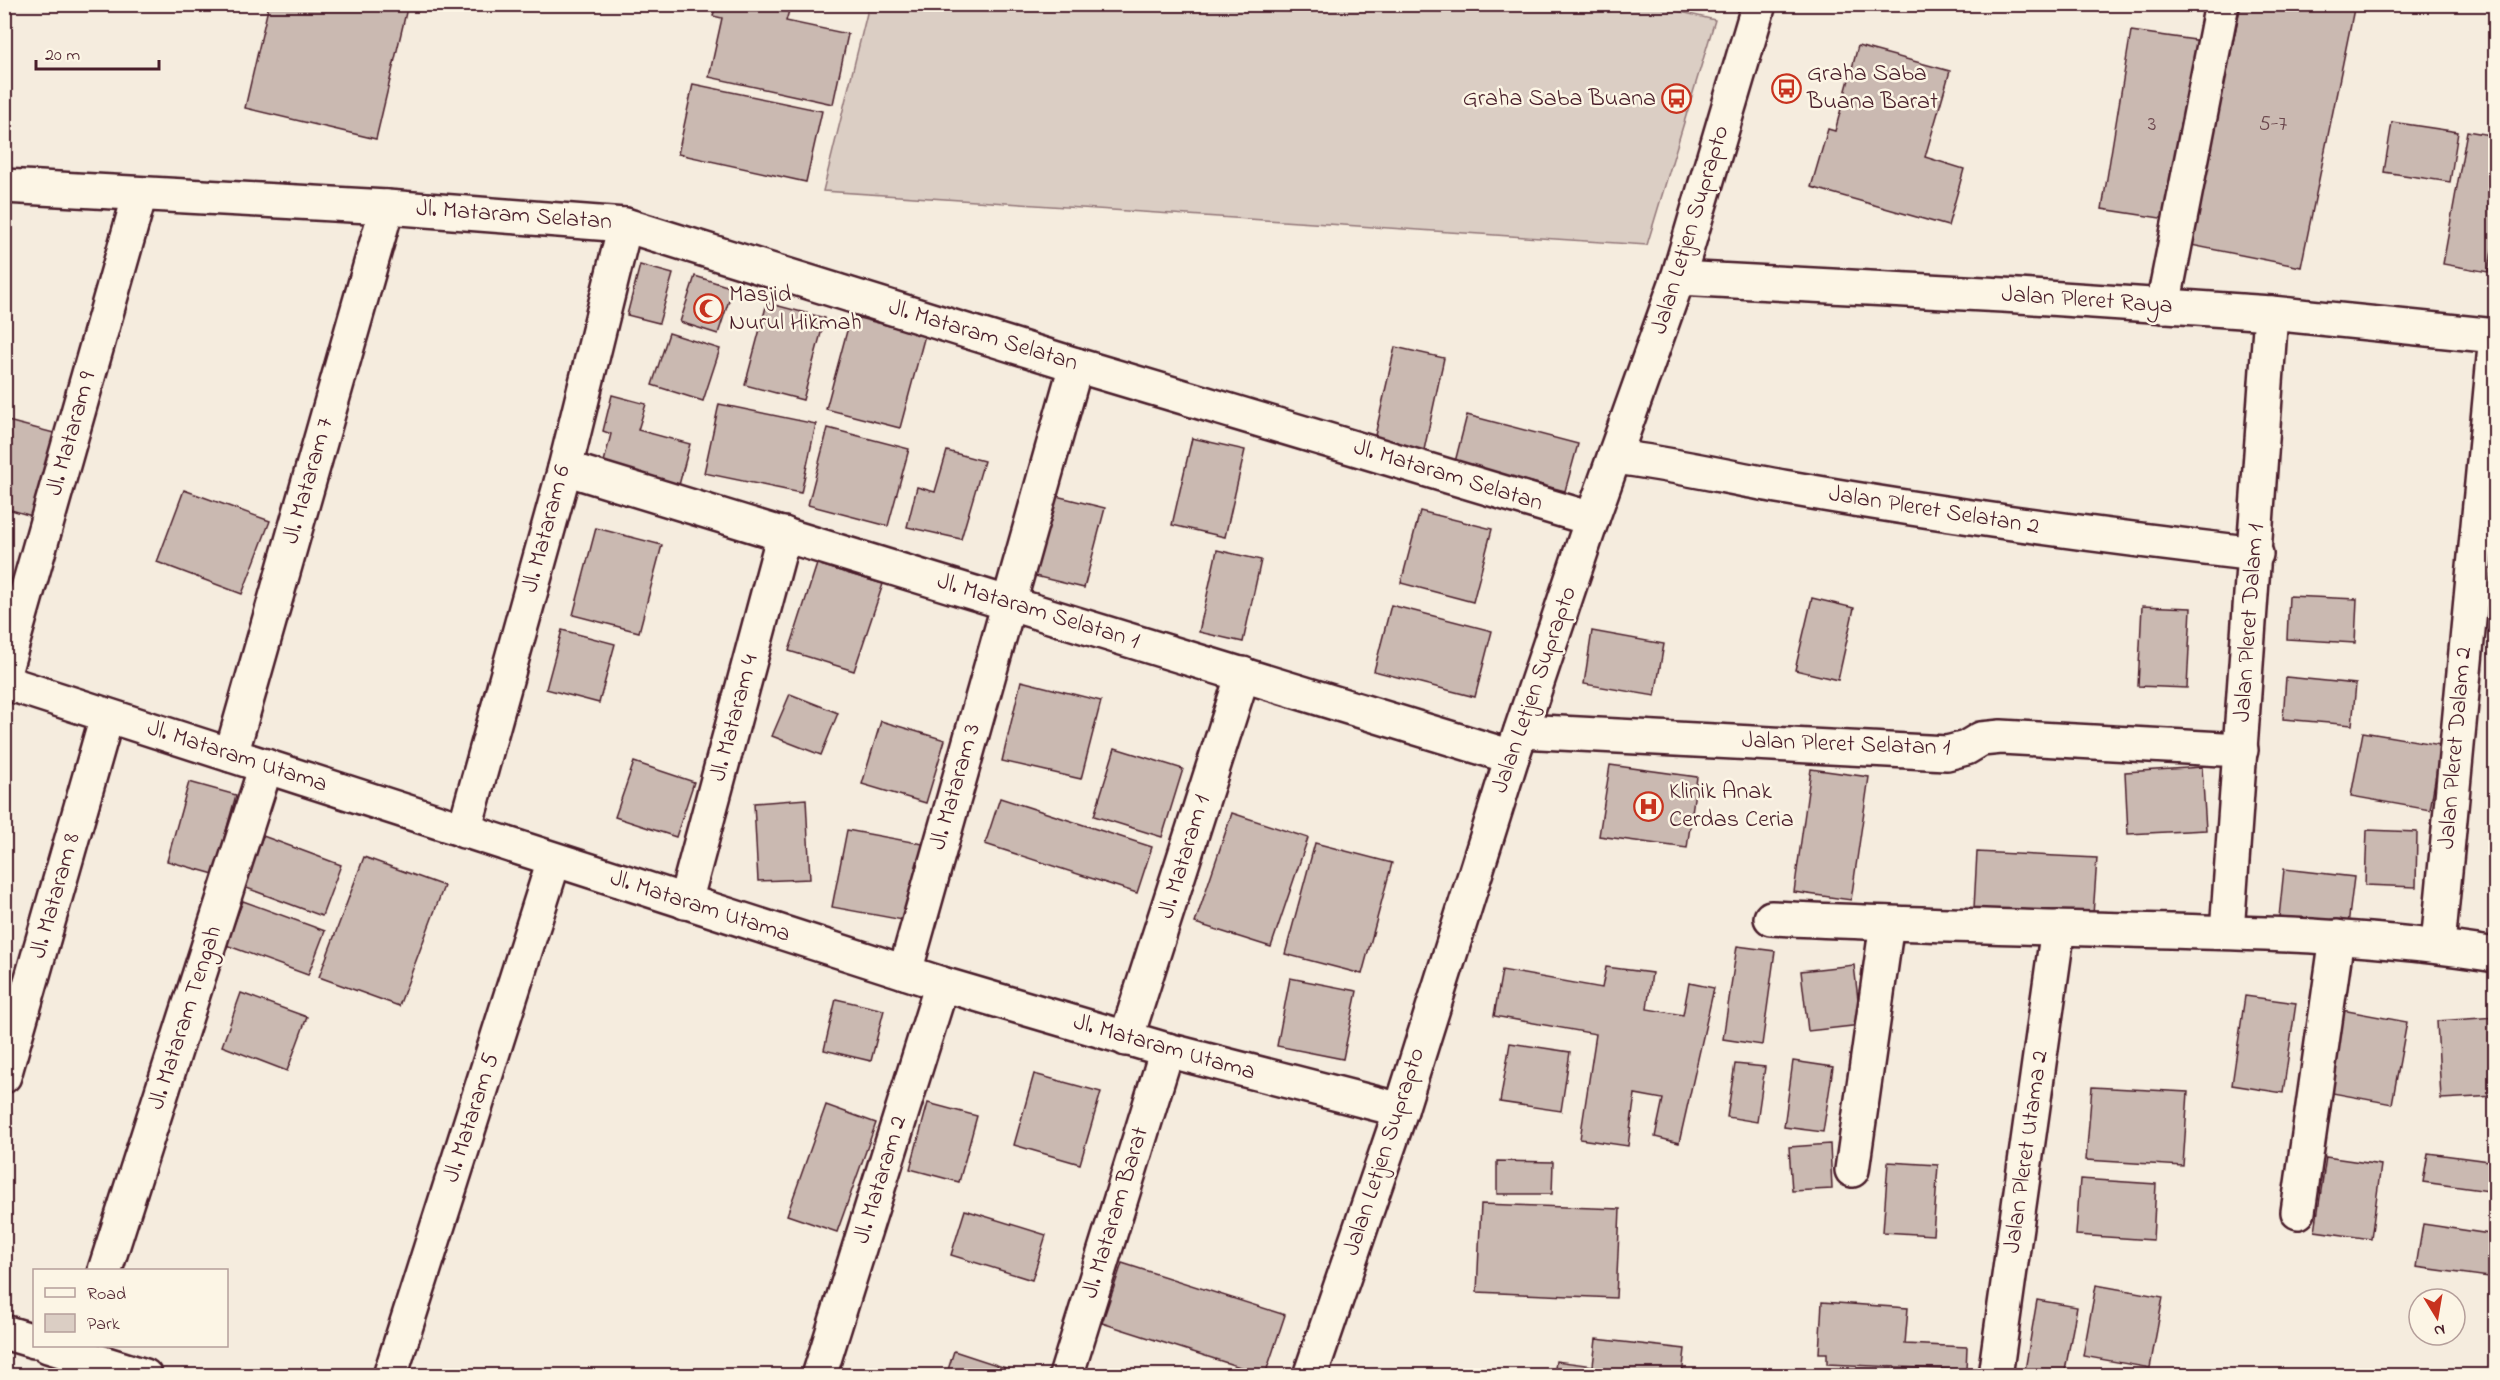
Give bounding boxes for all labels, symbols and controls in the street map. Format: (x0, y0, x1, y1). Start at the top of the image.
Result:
scale bar (36, 33, 159, 71)
text: 20 m (45, 43, 80, 69)
place label: Graha Saba Buana Barat (1806, 57, 1938, 120)
bus stop icon: Graha Saba Buana Barat (1770, 72, 1802, 104)
place label: Graha Saba Buana (1463, 82, 1656, 117)
bus stop icon: Graha Saba Buana (1661, 83, 1693, 115)
house number: 3 (2148, 110, 2156, 140)
house number: 5-7 (2259, 110, 2288, 140)
street label: Jalan Letjen Suprapto (1643, 121, 1739, 339)
street label: Jl. Mataram Selatan (415, 192, 613, 240)
place label: Masjid Nurul Hikmah (729, 278, 862, 341)
street label: Jalan Pleret Raya (2000, 278, 2174, 325)
street label: Jl. Mataram Selatan (884, 291, 1082, 381)
mosque icon: Masjid Nurul Hikmah (692, 293, 724, 325)
street label: Jl. Mataram 9 (38, 367, 107, 500)
street label: Jl. Mataram 7 (274, 414, 344, 548)
street label: Jl. Mataram Selatan (1349, 431, 1547, 521)
street label: Jl. Mataram 6 (513, 461, 581, 597)
street label: Jalan Pleret Selatan 2 (1826, 477, 2042, 545)
street label: Jalan Pleret Dalam 1 (2226, 522, 2274, 723)
street label: Jl. Mataram Selatan 1 (933, 565, 1144, 660)
street label: Jalan Letjen Suprapto (1483, 582, 1587, 798)
street label: Jalan Pleret Dalam 2 (2430, 645, 2482, 851)
street label: Jl. Mataram 4 (701, 651, 769, 785)
street label: Jl. Mataram Utama (142, 711, 332, 803)
street label: Jl. Mataram 3 (921, 720, 991, 854)
street label: Jalan Pleret Selatan 1 (1741, 724, 1951, 766)
place label: Klinik Anak Cerdas Ceria (1669, 775, 1794, 838)
street label: Jl. Mataram 1 (1150, 790, 1221, 923)
hospital icon: Klinik Anak Cerdas Ceria (1632, 790, 1664, 822)
street label: Jl. Mataram 8 (21, 829, 91, 963)
street label: Jl. Mataram Utama (605, 861, 795, 953)
street label: Jl. Mataram Tengah (140, 921, 232, 1115)
street label: Jl. Mataram Utama (1069, 1005, 1259, 1091)
street label: Jalan Letjen Suprapto (1335, 1044, 1435, 1260)
street label: Jalan Pleret Utama 2 (1995, 1048, 2059, 1256)
street label: Jl. Mataram 5 (435, 1049, 509, 1187)
street label: Jl. Mataram 2 (845, 1112, 917, 1248)
street label: Jl. Mataram Barat (1073, 1123, 1159, 1303)
legend (33, 1269, 228, 1347)
text: Road (87, 1282, 126, 1308)
north arrow (2407, 1287, 2467, 1347)
text: Park (87, 1312, 120, 1338)
text: N (2432, 1317, 2447, 1343)

